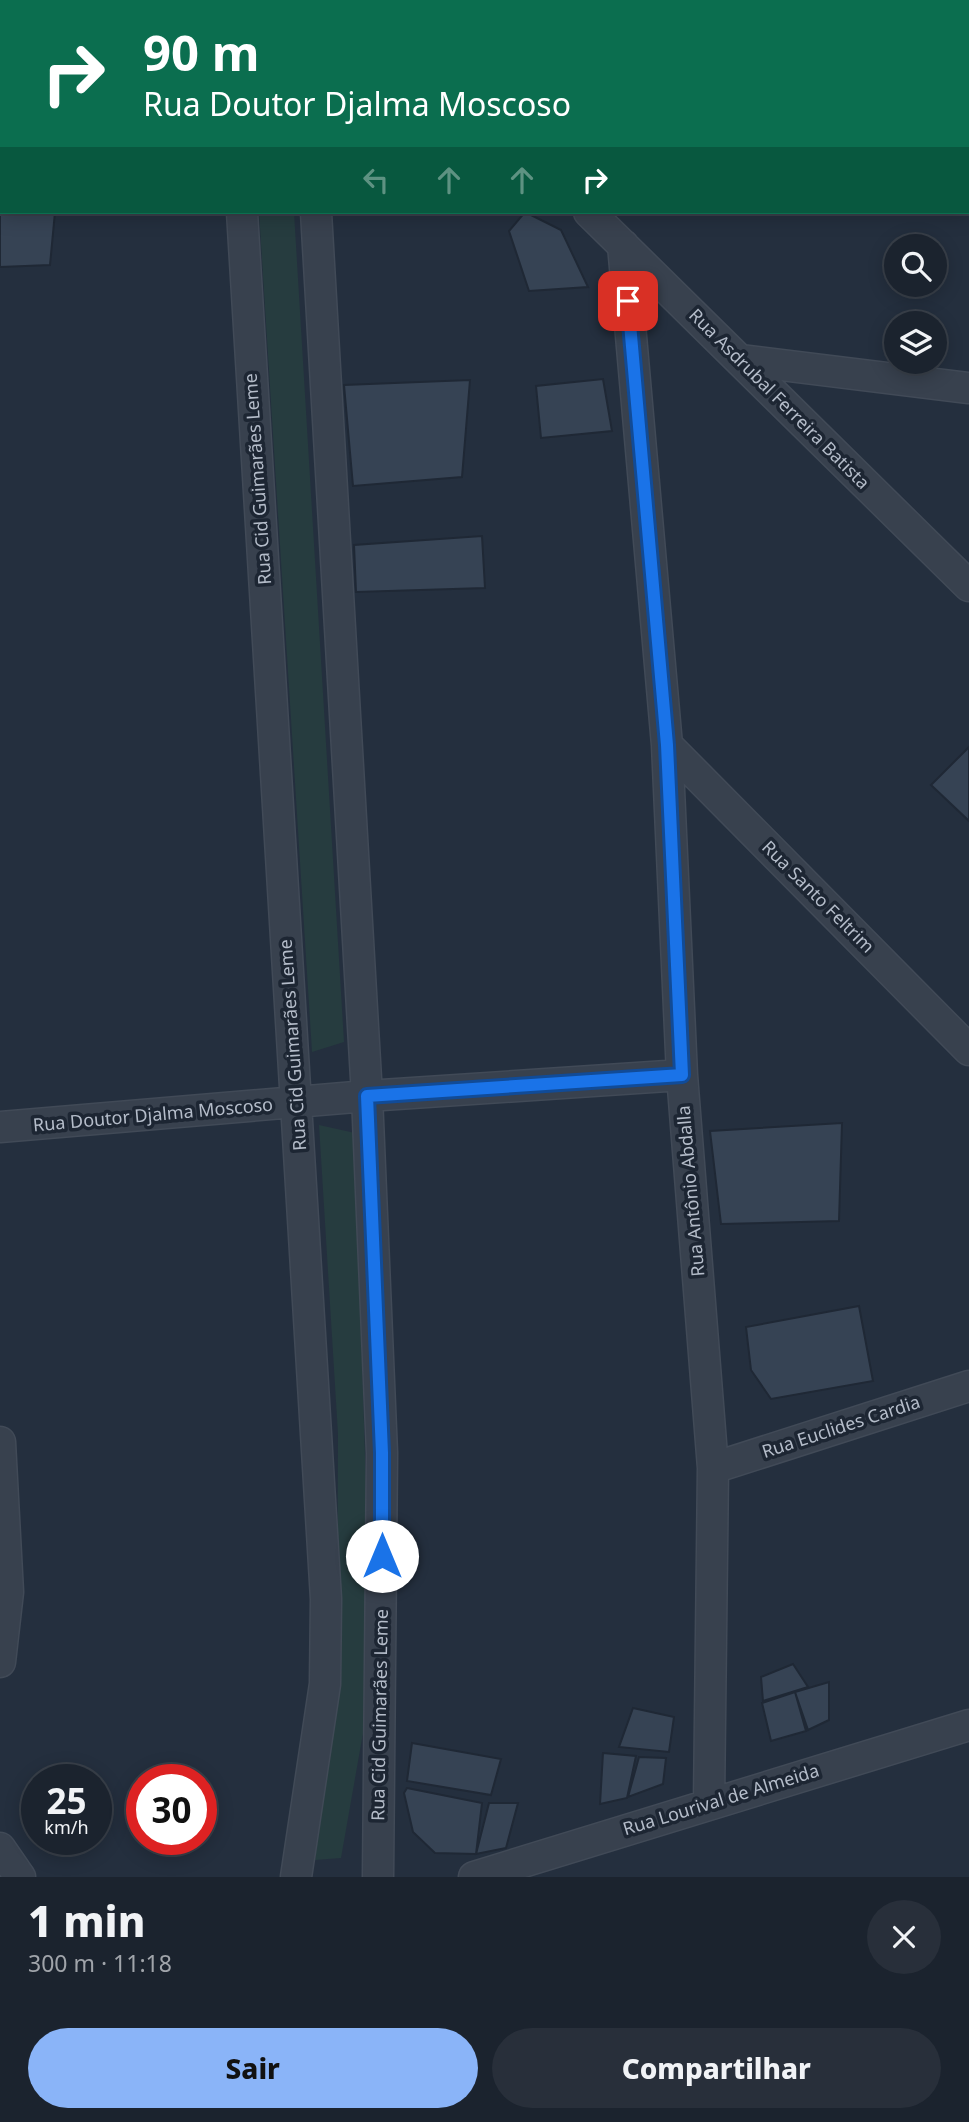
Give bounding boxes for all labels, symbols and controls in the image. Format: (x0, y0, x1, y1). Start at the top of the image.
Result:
text: 90 m (143, 19, 260, 85)
icon: right (28, 28, 119, 119)
text: Rua Doutor Djalma Moscoso (143, 82, 571, 125)
icon: left (357, 161, 395, 199)
icon: ahead (430, 161, 468, 199)
icon: ahead (503, 161, 541, 199)
icon: right (576, 161, 614, 199)
map controls (884, 234, 947, 374)
button: search (884, 234, 947, 297)
pin (598, 271, 658, 331)
icon: arrive (609, 282, 647, 320)
street label: Rua Asdrubal Ferreira Batista (684, 303, 875, 494)
button: layers (884, 311, 947, 374)
street label: Rua Cid Guimarães Leme (238, 373, 276, 586)
street label: Rua Santo Feltrim (757, 835, 880, 958)
street label: Rua Cid Guimarães Leme (273, 939, 311, 1152)
street label: Rua Doutor Djalma Moscoso (32, 1092, 274, 1136)
street label: Rua Antônio Abdalla (671, 1105, 709, 1278)
street label: Rua Euclides Cardia (758, 1389, 923, 1463)
position arrow (345, 1519, 419, 1593)
street label: Rua Cid Guimarães Leme (365, 1609, 393, 1821)
street label: Rua Lourival de Almeida (620, 1758, 822, 1840)
speed limit sign: 30 (126, 1764, 217, 1855)
text: 25 (46, 1777, 87, 1824)
text: km/h (44, 1815, 89, 1839)
text: 1 min (28, 1892, 145, 1949)
button: close (867, 1900, 941, 1974)
text: 300 m · 11:18 (28, 1947, 172, 1979)
button: Sair (28, 2028, 478, 2108)
button: Compartilhar (492, 2028, 941, 2108)

